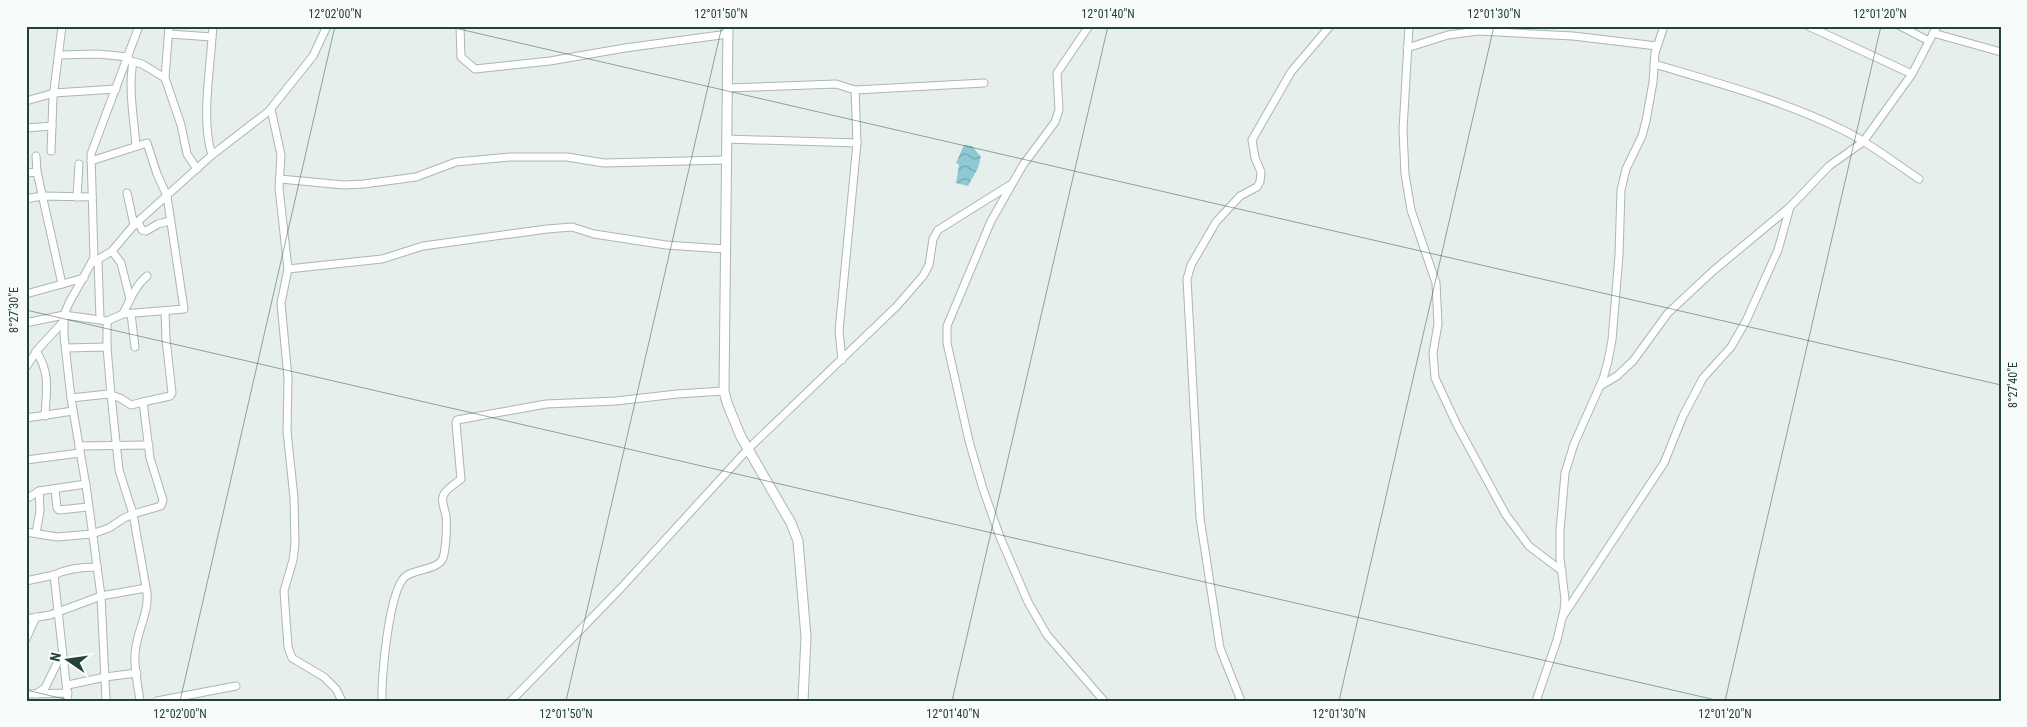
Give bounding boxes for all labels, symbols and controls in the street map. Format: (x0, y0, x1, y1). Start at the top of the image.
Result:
text: 12°02'00"N (308, 7, 362, 21)
text: 12°01'50"N (694, 7, 748, 21)
text: 12°01'40"N (1081, 7, 1135, 21)
text: 12°01'30"N (1467, 7, 1521, 21)
text: 12°01'20"N (1853, 7, 1907, 21)
text: 8°27'30"E (7, 287, 21, 333)
text: 8°27'40"E (2006, 362, 2020, 408)
north arrow (42, 634, 92, 684)
text: N (47, 651, 64, 663)
text: 12°02'00"N (153, 707, 207, 721)
text: 12°01'50"N (539, 707, 593, 721)
text: 12°01'40"N (926, 707, 980, 721)
text: 12°01'30"N (1312, 707, 1366, 721)
text: 12°01'20"N (1698, 707, 1752, 721)

